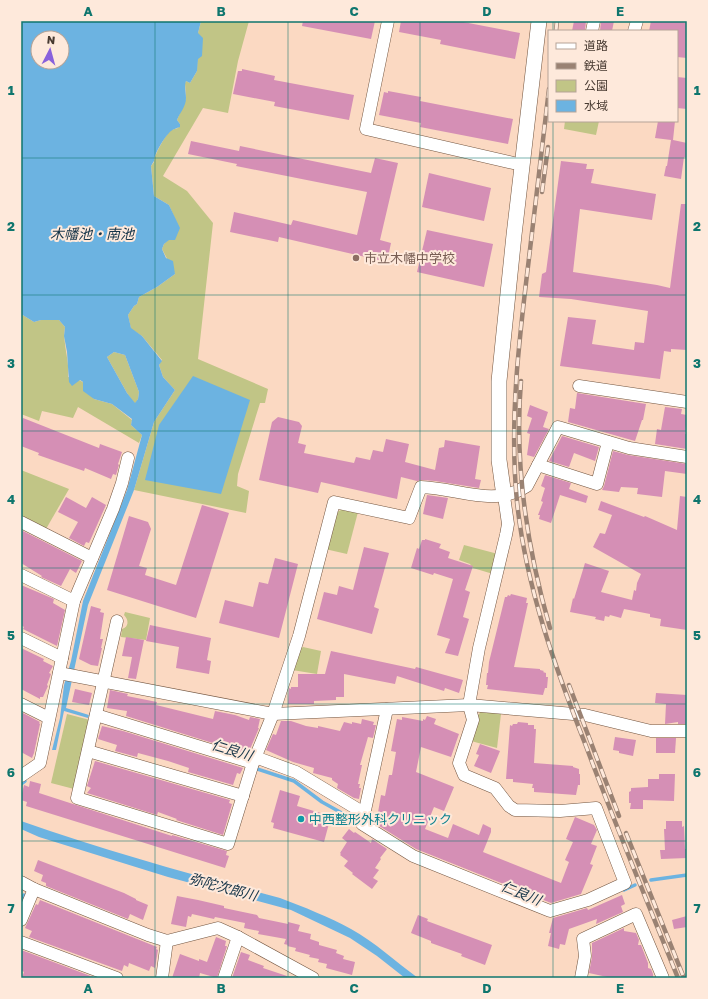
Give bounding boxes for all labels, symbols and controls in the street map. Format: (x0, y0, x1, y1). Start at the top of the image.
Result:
text: A (83, 3, 93, 19)
text: B (216, 3, 226, 19)
text: C (349, 3, 359, 19)
text: D (482, 3, 492, 19)
text: E (616, 3, 624, 19)
north arrow (30, 30, 70, 70)
legend (548, 30, 678, 122)
text: N (46, 33, 56, 46)
text: 道路 (584, 38, 608, 53)
text: 鉄道 (584, 58, 608, 73)
text: 公園 (584, 78, 608, 93)
text: 1 (8, 82, 15, 98)
text: 1 (694, 82, 701, 98)
text: 水域 (584, 98, 608, 113)
text: 2 (7, 218, 15, 234)
text: 2 (693, 218, 701, 234)
water label: 木幡池・南池 (50, 225, 136, 242)
place label: 市立木幡中学校 (364, 250, 455, 266)
marker: 市立木幡中学校 (351, 253, 361, 263)
text: 3 (7, 355, 15, 371)
text: 3 (693, 355, 701, 371)
text: 4 (7, 491, 15, 507)
text: 4 (693, 491, 701, 507)
text: 5 (7, 627, 15, 643)
text: 5 (693, 627, 701, 643)
water label: 仁良川 (210, 735, 257, 764)
text: 6 (7, 764, 15, 780)
text: 6 (693, 764, 701, 780)
place label: 中西整形外科クリニック (309, 811, 452, 827)
marker: 中西整形外科クリニック (296, 814, 306, 824)
water label: 弥陀次郎川 (187, 869, 261, 904)
water label: 仁良川 (499, 877, 546, 909)
text: 7 (7, 900, 15, 916)
text: 7 (693, 900, 701, 916)
text: A (83, 980, 93, 996)
text: B (216, 980, 226, 996)
text: C (349, 980, 359, 996)
text: D (482, 980, 492, 996)
text: E (616, 980, 624, 996)

